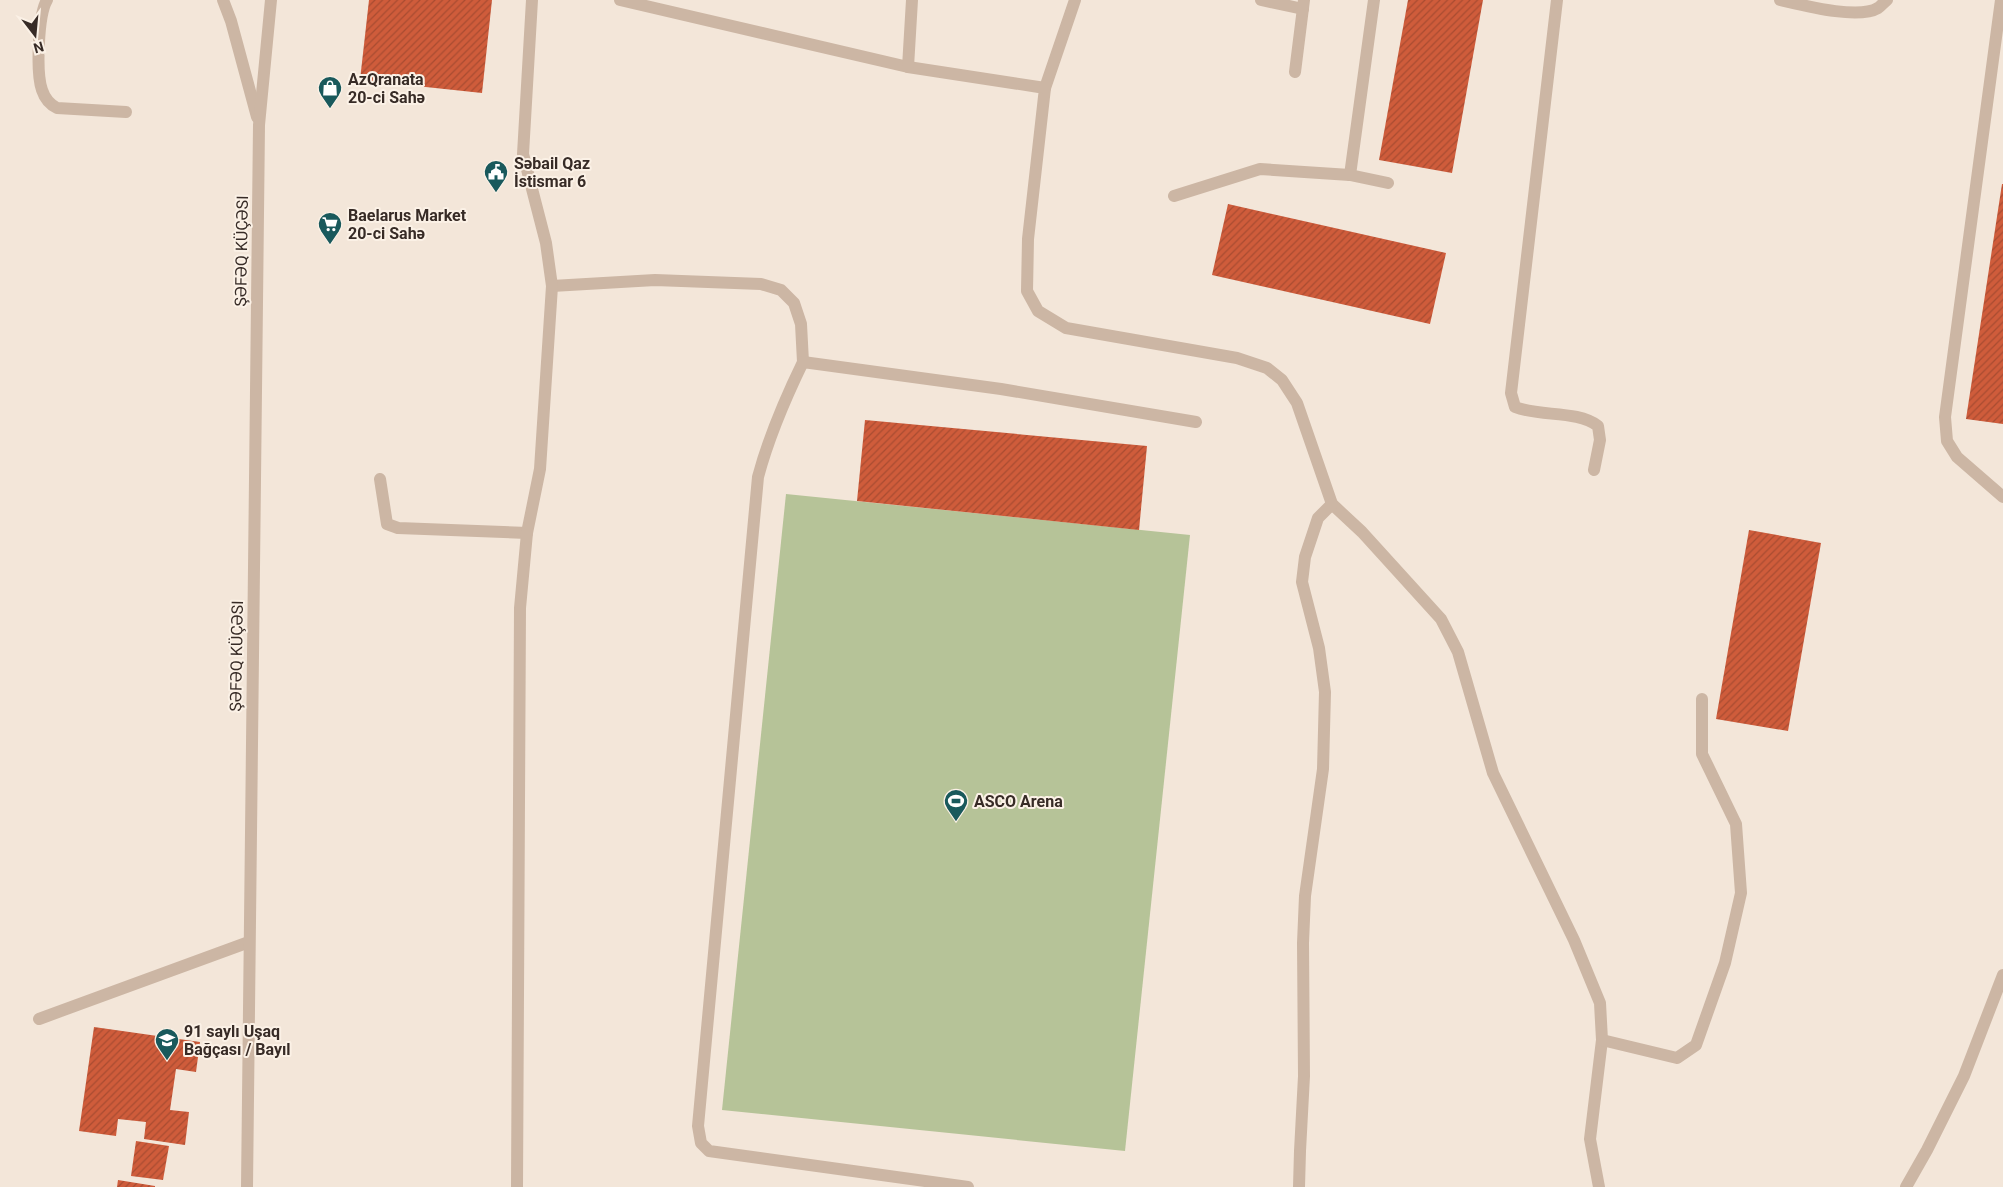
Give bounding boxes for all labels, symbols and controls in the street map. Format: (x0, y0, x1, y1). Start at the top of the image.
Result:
north arrow (10, 10, 60, 60)
text: N (32, 38, 46, 57)
place label: AzQranata 20-ci Sahə (348, 70, 426, 107)
shop icon: AzQranata 20-ci Sahə (317, 75, 343, 109)
place label: Səbail Qaz İstismar 6 (514, 154, 590, 191)
public building icon: Səbail Qaz İstismar 6 (483, 159, 509, 193)
street label: ŞƏFƏQ KÜÇƏSI (231, 195, 252, 307)
place label: Baelarus Market 20-ci Sahə (348, 206, 467, 243)
supermarket icon: Baelarus Market 20-ci Sahə (317, 211, 343, 245)
street label: ŞƏFƏQ KÜÇƏSI (226, 600, 247, 712)
sports icon: ASCO Arena (943, 788, 969, 822)
place label: ASCO Arena (974, 792, 1063, 811)
place label: 91 saylı Uşaq Bağçası / Bayıl (184, 1022, 291, 1059)
school or university icon: 91 saylı Uşaq Bağçası / Bayıl (154, 1027, 180, 1061)

